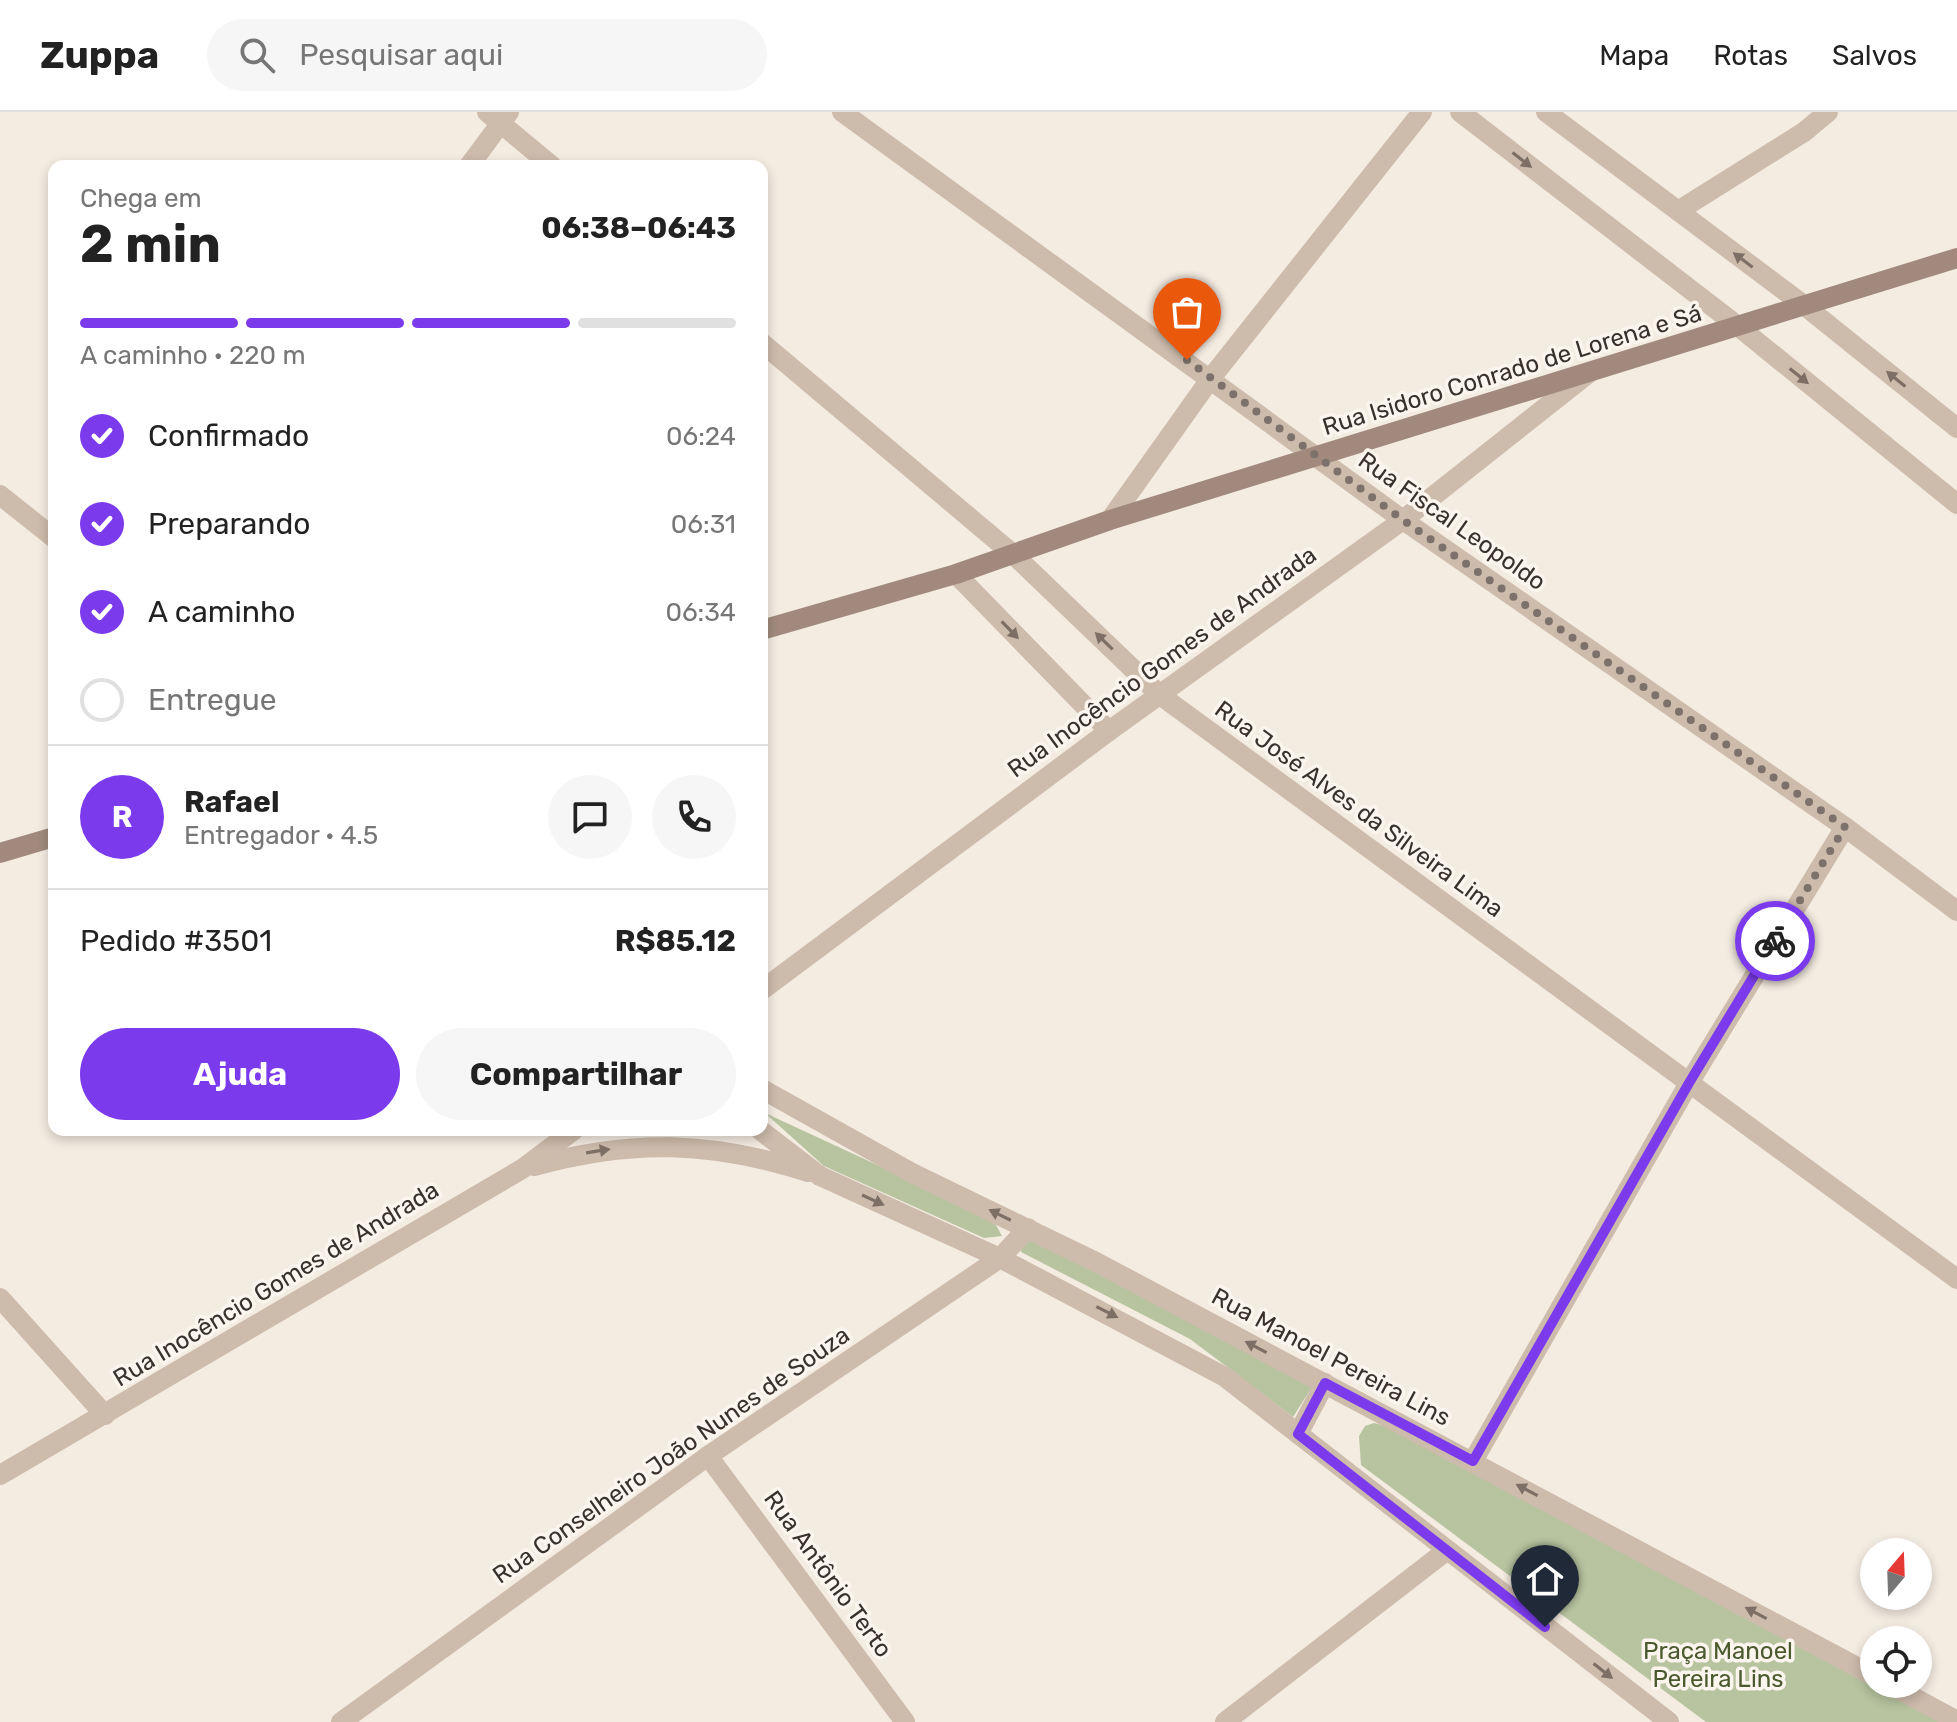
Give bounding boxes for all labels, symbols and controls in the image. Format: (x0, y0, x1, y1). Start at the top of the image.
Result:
search box (207, 19, 767, 91)
text: Zuppa (40, 32, 159, 78)
icon: search (235, 33, 279, 77)
text: Pesquisar aqui (299, 37, 503, 73)
text: Mapa (1599, 39, 1669, 72)
text: Rotas (1713, 39, 1788, 72)
text: Salvos (1832, 39, 1917, 72)
one-way arrow (1511, 151, 1532, 167)
text: Chega em (80, 183, 202, 214)
text: 06:38–06:43 (541, 210, 736, 246)
text: 2 min (80, 213, 221, 275)
one-way arrow (1732, 252, 1753, 268)
pin (1153, 278, 1221, 360)
icon: bag (1165, 290, 1209, 334)
street label: Rua Isidoro Conrado de Lorena e Sá (1319, 299, 1705, 441)
text: A caminho · 220 m (80, 340, 306, 371)
one-way arrow (1789, 367, 1809, 384)
one-way arrow (1886, 371, 1906, 388)
icon: check (80, 414, 124, 458)
text: Confirmado (148, 418, 309, 454)
text: 06:24 (666, 421, 736, 452)
street label: Rua Fiscal Leopoldo (1353, 446, 1551, 596)
icon: check (80, 502, 124, 546)
text: Preparando (148, 506, 311, 542)
text: 06:31 (671, 509, 736, 540)
street label: Rua Inocêncio Gomes de Andrada (1002, 541, 1322, 783)
icon: check (80, 590, 124, 634)
text: A caminho (148, 594, 295, 630)
text: 06:34 (665, 597, 736, 628)
one-way arrow (1001, 620, 1019, 639)
one-way arrow (1095, 632, 1114, 651)
text: Entregue (148, 682, 277, 718)
street label: Rua José Alves da Silveira Lima (1209, 695, 1509, 923)
button: chat (548, 775, 632, 859)
button: phone (652, 775, 736, 859)
text: Rafael (184, 784, 279, 820)
text: R (112, 799, 132, 835)
text: Entregador · 4.5 (184, 820, 378, 851)
courier (1735, 901, 1815, 981)
icon: bike (1753, 919, 1797, 963)
text: Pedido #3501 (80, 923, 272, 959)
text: R$85.12 (615, 923, 736, 959)
button: Ajuda (80, 1028, 400, 1120)
button: Compartilhar (416, 1028, 736, 1120)
one-way arrow (586, 1144, 611, 1157)
street label: Rua Inocêncio Gomes de Andrada (108, 1176, 444, 1392)
one-way arrow (861, 1193, 885, 1207)
one-way arrow (988, 1208, 1011, 1222)
street label: Rua Manoel Pereira Lins (1207, 1282, 1455, 1432)
one-way arrow (1096, 1306, 1119, 1319)
street label: Rua Conselheiro João Nunes de Souza (487, 1321, 855, 1589)
one-way arrow (1244, 1340, 1267, 1353)
one-way arrow (1515, 1483, 1538, 1497)
street label: Rua Antônio Terto (758, 1485, 898, 1663)
north arrow (1860, 1538, 1932, 1610)
map controls (1860, 1538, 1932, 1698)
pin (1511, 1545, 1579, 1627)
icon: home (1523, 1557, 1567, 1601)
one-way arrow (1745, 1606, 1767, 1620)
button: locate (1860, 1626, 1932, 1698)
park label: Praça Manoel Pereira Lins (1643, 1637, 1793, 1693)
one-way arrow (1593, 1662, 1613, 1678)

